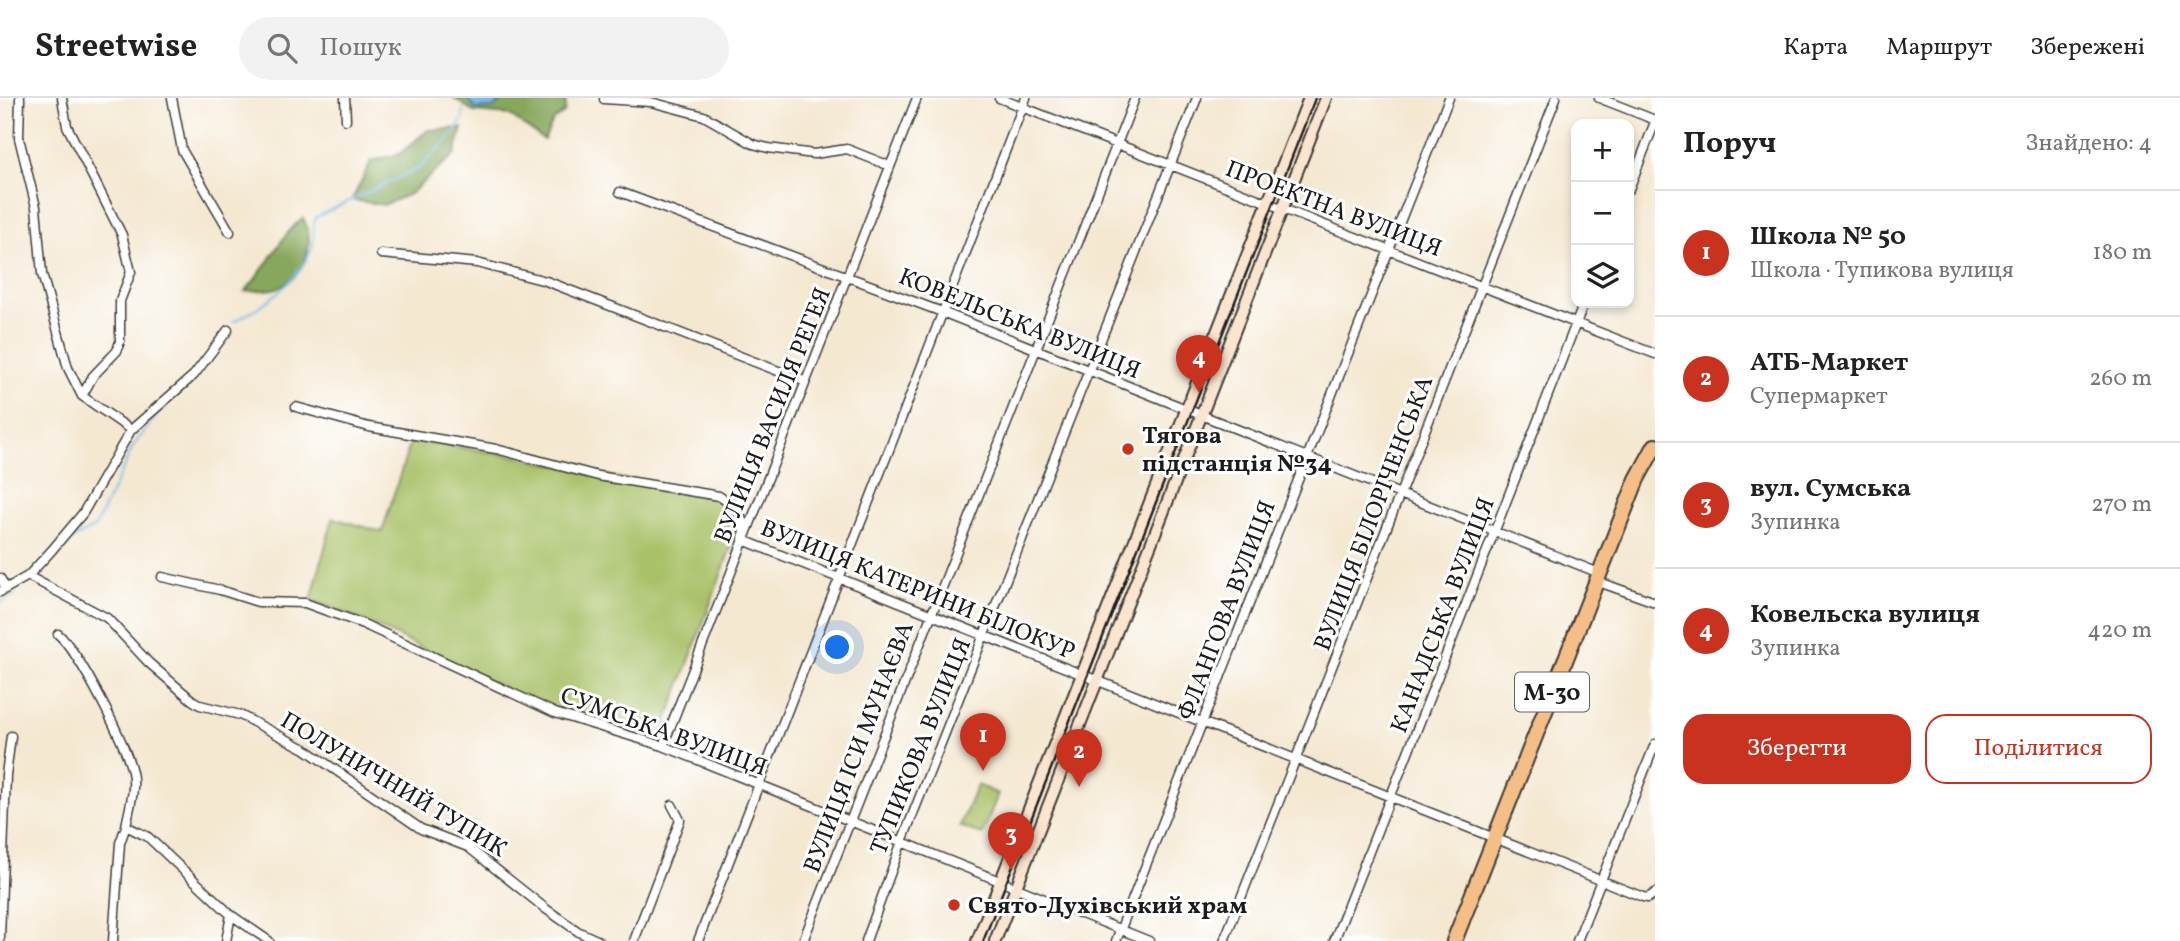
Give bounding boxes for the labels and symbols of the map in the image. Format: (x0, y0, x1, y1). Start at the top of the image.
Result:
street label: ПРОЕКТНА ВУЛИЦЯ (1220, 153, 1446, 267)
street label: КОВЕЛЬСЬКА ВУЛИЦЯ (893, 261, 1145, 389)
street label: ВУЛИЦЯ ВАСИЛЯ РЕГЕЯ (707, 283, 841, 549)
pin: 4 (1176, 335, 1222, 393)
street label: ВУЛИЦЯ БІЛОРІЧЕНСЬКА (1307, 371, 1443, 656)
place label: Тягова пiдстанцiя №34 (1142, 420, 1332, 482)
marker: Тягова пiдстанцiя №34 (1120, 441, 1136, 457)
street label: КАНАДСЬКА ВУЛИЦЯ (1383, 493, 1505, 739)
street label: ФЛАНГОВА ВУЛИЦЯ (1170, 496, 1286, 726)
street label: ВУЛИЦЯ КАТЕРИНИ БІЛОКУР (755, 512, 1080, 670)
street label: ВУЛИЦЯ ІСИ МУНАЄВА (796, 617, 923, 878)
your location (820, 630, 854, 664)
street label: ТУПИКОВА ВУЛИЦЯ (863, 633, 981, 860)
road number: М-30 (1515, 672, 1589, 712)
street label: СУМСЬКА ВУЛИЦЯ (555, 680, 771, 786)
street label: ПОЛУНИЧНИЙ ТУПИК (273, 705, 513, 867)
pin: 1 (960, 713, 1006, 771)
pin: 2 (1056, 729, 1102, 787)
pin: 3 (988, 812, 1034, 870)
place label: Свято-Духівський храм (968, 890, 1247, 924)
marker: Свято-Духівський храм (946, 897, 962, 913)

